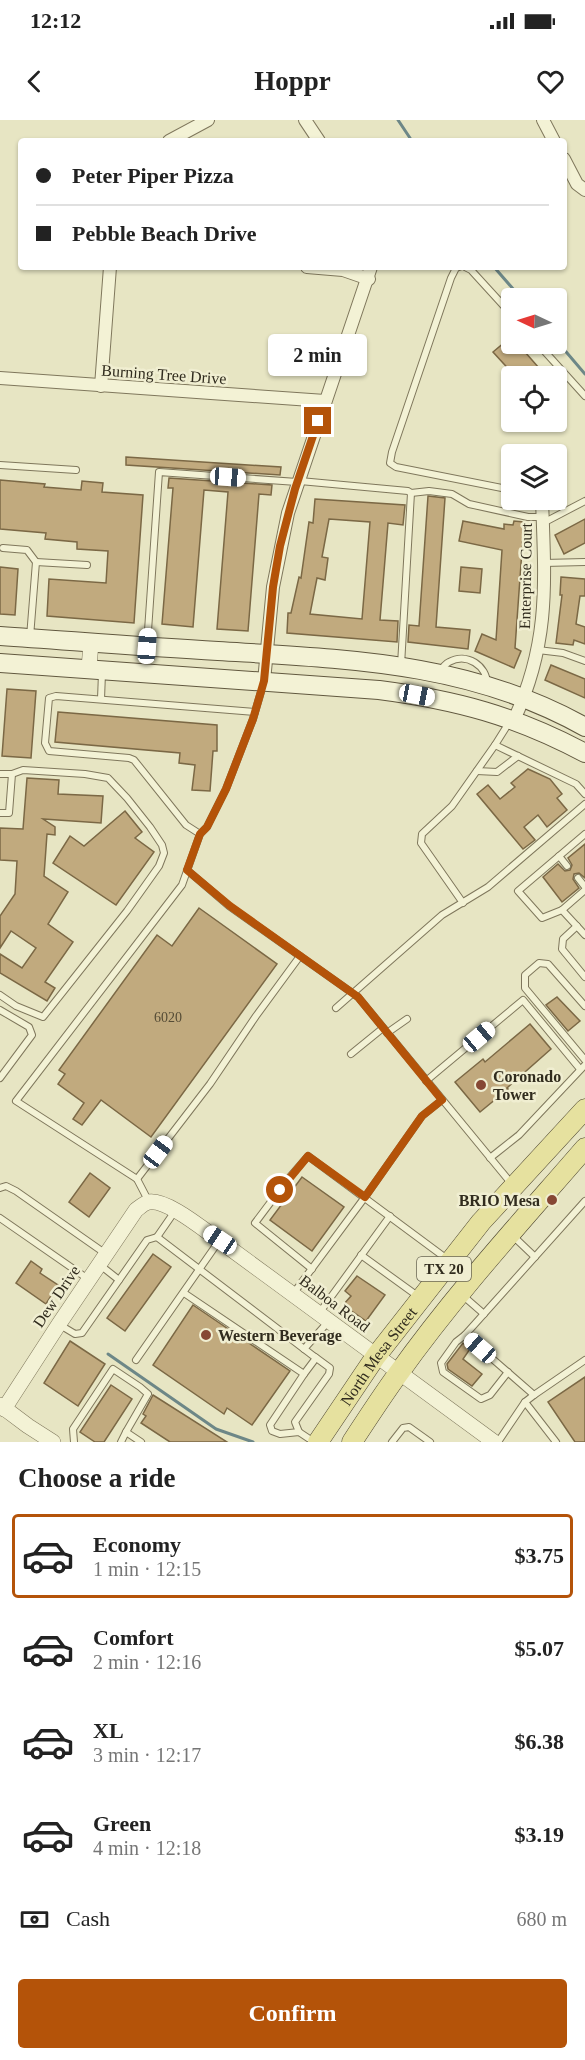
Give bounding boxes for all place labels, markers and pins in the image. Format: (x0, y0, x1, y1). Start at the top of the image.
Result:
place label: Coronado Tower (493, 1068, 561, 1103)
marker: Coronado Tower (474, 1078, 488, 1092)
place label: BRIO Mesa (459, 1192, 540, 1209)
marker: BRIO Mesa (545, 1193, 559, 1207)
place label: Western Beverage (218, 1327, 342, 1345)
marker: Western Beverage (199, 1328, 213, 1342)

